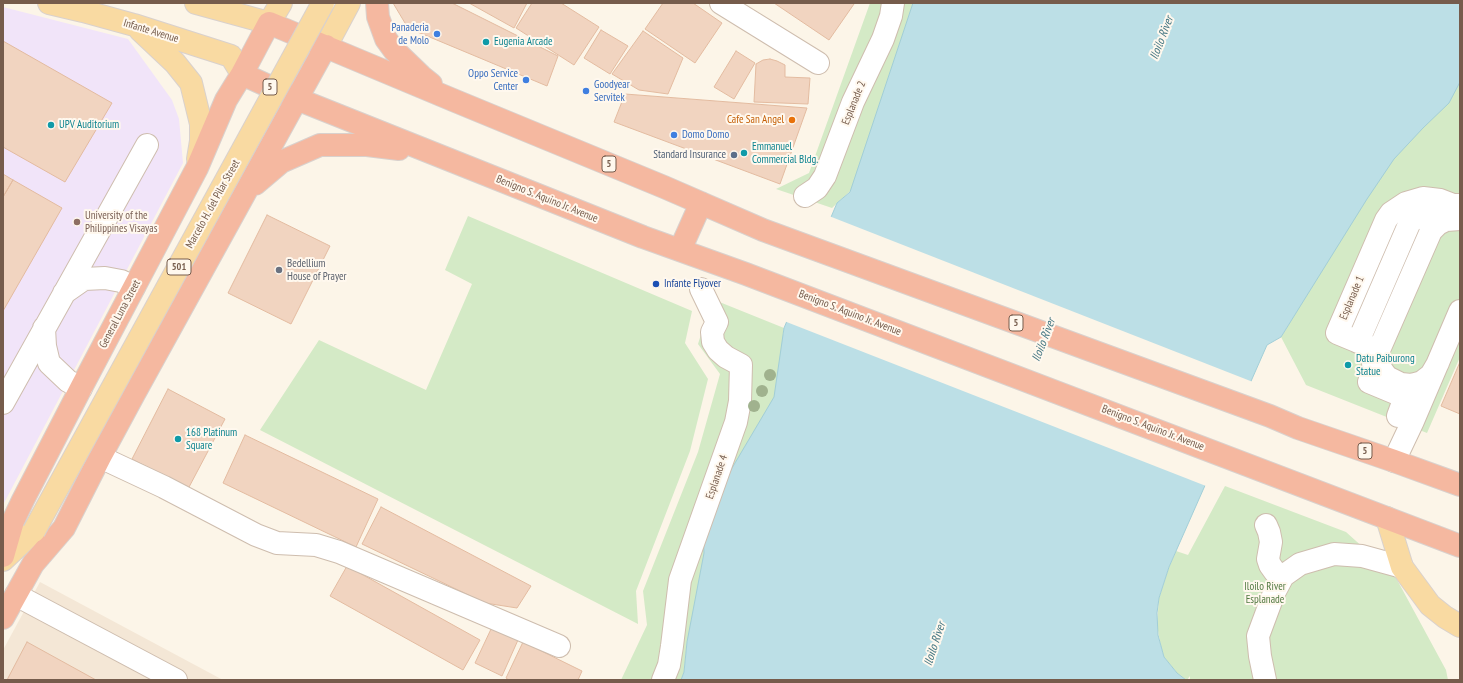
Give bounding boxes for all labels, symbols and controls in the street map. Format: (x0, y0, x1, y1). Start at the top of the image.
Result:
water label: Iloilo River (1147, 14, 1177, 62)
street label: Infante Avenue (122, 16, 180, 46)
place label: Panaderia de Molo (392, 21, 429, 47)
marker: Panaderia de Molo (432, 29, 442, 39)
place label: Eugenia Arcade (494, 35, 553, 49)
marker: Eugenia Arcade (481, 37, 491, 47)
place label: Oppo Service Center (468, 67, 518, 93)
marker: Oppo Service Center (521, 75, 531, 85)
place label: Goodyear Servitek (594, 78, 630, 104)
road number: 5 (263, 79, 277, 95)
street label: Esplanade 2 (839, 79, 869, 127)
marker: Goodyear Servitek (581, 86, 591, 96)
place label: Cafe San Angel (727, 113, 784, 127)
marker: Cafe San Angel (787, 115, 797, 125)
place label: UPV Auditorium (59, 118, 119, 132)
marker: UPV Auditorium (46, 120, 56, 130)
place label: Domo Domo (682, 128, 729, 142)
marker: Domo Domo (669, 130, 679, 140)
place label: Emmanuel Commercial Bldg. (752, 140, 818, 166)
place label: Standard Insurance (653, 148, 726, 162)
marker: Emmanuel Commercial Bldg. (739, 148, 749, 158)
marker: Standard Insurance (729, 150, 739, 160)
road number: 5 (602, 156, 616, 172)
street label: Marcelo H. del Pilar Street (183, 157, 243, 251)
street label: Benigno S. Aquino Jr. Avenue (494, 173, 600, 225)
place label: University of the Philippines Visayas (85, 209, 157, 235)
marker: University of the Philippines Visayas (72, 217, 82, 227)
place label: Bedellium House of Prayer (287, 257, 347, 283)
road number: 501 (167, 259, 191, 275)
marker: Bedellium House of Prayer (274, 265, 284, 275)
street label: Esplanade 1 (1337, 274, 1367, 322)
place label: Infante Flyover (664, 277, 721, 291)
street label: General Luna Street (97, 278, 143, 350)
marker: Infante Flyover (651, 279, 661, 289)
street label: Benigno S. Aquino Jr. Avenue (797, 287, 903, 339)
road number: 5 (1009, 315, 1023, 331)
water label: Iloilo River (1029, 316, 1059, 364)
place label: Datu Paiburong Statue (1356, 352, 1415, 378)
marker: Datu Paiburong Statue (1343, 360, 1353, 370)
street label: Benigno S. Aquino Jr. Avenue (1100, 402, 1206, 454)
place label: 168 Platinum Square (186, 426, 237, 452)
marker: 168 Platinum Square (173, 434, 183, 444)
road number: 5 (1358, 443, 1372, 459)
street label: Esplanade 4 (703, 453, 731, 501)
park label: Iloilo River Esplanade (1244, 580, 1286, 606)
water label: Iloilo River (921, 620, 949, 668)

